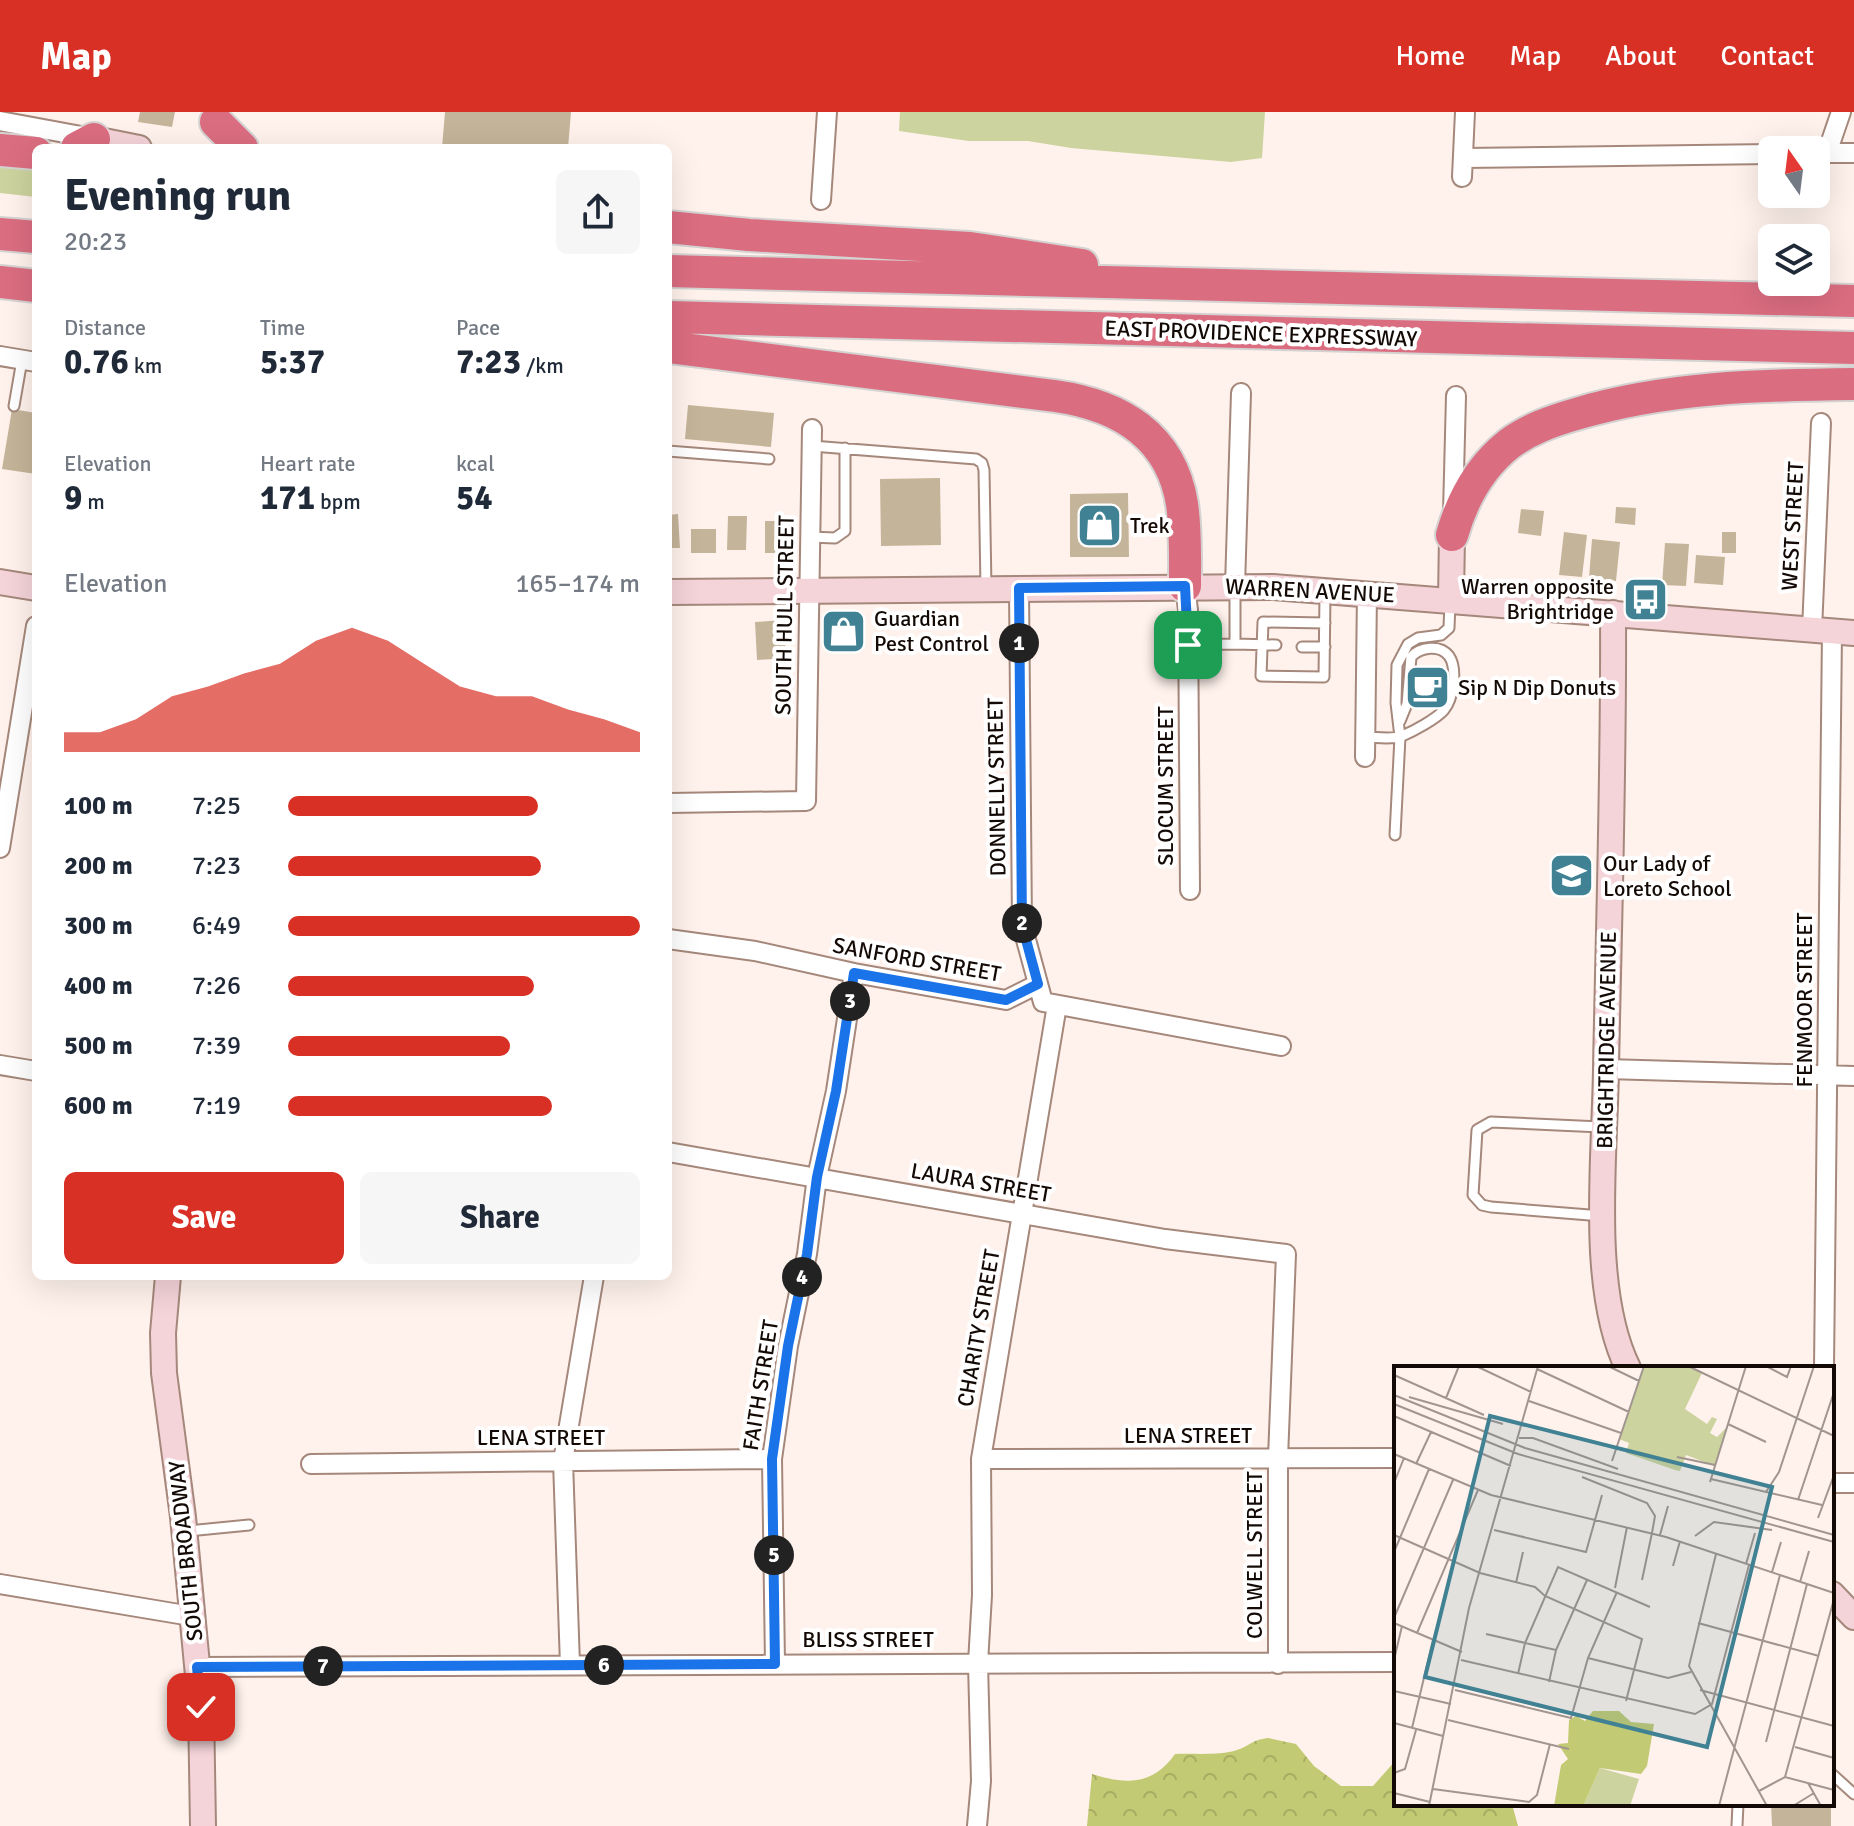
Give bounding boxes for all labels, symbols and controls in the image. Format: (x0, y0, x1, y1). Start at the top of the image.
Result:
text: Map (40, 33, 112, 80)
text: Home (1396, 39, 1465, 73)
text: Map (1509, 39, 1561, 73)
text: About (1605, 39, 1677, 73)
text: Contact (1721, 39, 1814, 73)
north arrow (1758, 136, 1830, 208)
map controls (1758, 136, 1830, 296)
text: Evening run (64, 169, 291, 223)
button: share (556, 170, 640, 254)
button: layers (1758, 224, 1830, 296)
text: 20:23 (64, 226, 127, 258)
text: Distance (64, 314, 146, 341)
text: Time (260, 314, 305, 341)
text: Pace (456, 314, 500, 341)
street label: EAST PROVIDENCE EXPRESSWAY (1104, 315, 1418, 352)
text: 0.76 (64, 341, 129, 383)
text: 5:37 (260, 341, 325, 383)
text: 7:23 (456, 341, 521, 383)
text: km (129, 352, 162, 379)
text: /km (521, 352, 564, 379)
text: Elevation (64, 450, 152, 477)
text: Heart rate (260, 450, 355, 477)
text: kcal (456, 450, 495, 477)
street label: WEST STREET (1776, 460, 1809, 592)
text: 9 (64, 477, 82, 519)
text: 171 (260, 477, 315, 519)
text: 54 (456, 477, 493, 519)
text: m (82, 488, 105, 515)
text: bpm (315, 488, 361, 515)
shop icon: Trek (1075, 501, 1123, 549)
place label: Trek (1130, 512, 1169, 539)
street label: SOUTH HULL STREET (769, 515, 800, 715)
text: Elevation (64, 568, 168, 600)
text: 165–174 m (516, 568, 640, 600)
street label: WARREN AVENUE (1225, 573, 1395, 608)
place label: Warren opposite Brightridge (1461, 573, 1614, 625)
bus stop icon: Warren opposite Brightridge (1621, 575, 1669, 623)
place label: Guardian Pest Control (874, 605, 989, 657)
shop icon: Guardian Pest Control (819, 607, 867, 655)
pin (1154, 611, 1222, 679)
pin: 1 (999, 623, 1039, 663)
icon: arrive (1166, 623, 1210, 667)
text: 1 (1013, 629, 1025, 656)
cafe icon: Sip N Dip Donuts (1403, 663, 1451, 711)
place label: Sip N Dip Donuts (1458, 674, 1616, 701)
street label: DONNELLY STREET (981, 697, 1012, 877)
street label: SLOCUM STREET (1152, 706, 1179, 866)
text: 100 m (64, 790, 133, 822)
text: 7:25 (192, 790, 241, 822)
text: 200 m (64, 850, 133, 882)
text: 7:23 (192, 850, 241, 882)
place label: Our Lady of Loreto School (1603, 850, 1732, 902)
school or university icon: Our Lady of Loreto School (1548, 852, 1596, 900)
pin: 2 (1002, 903, 1042, 943)
text: 2 (1016, 909, 1028, 936)
text: 300 m (64, 910, 133, 942)
text: 6:49 (192, 910, 241, 942)
street label: FENMOOR STREET (1791, 912, 1818, 1088)
street label: SANFORD STREET (831, 931, 1003, 988)
street label: BRIGHTRIDGE AVENUE (1591, 931, 1622, 1149)
text: 400 m (64, 970, 133, 1002)
text: 7:26 (192, 970, 241, 1002)
pin: 3 (830, 981, 870, 1021)
text: 3 (844, 987, 856, 1014)
text: 500 m (64, 1030, 133, 1062)
text: 7:39 (192, 1030, 241, 1062)
text: 600 m (64, 1090, 133, 1122)
text: 7:19 (192, 1090, 241, 1122)
street label: LAURA STREET (909, 1157, 1053, 1208)
button: Save (64, 1172, 344, 1264)
button: Share (360, 1172, 640, 1264)
street label: CHARITY STREET (951, 1247, 1006, 1409)
pin: 4 (782, 1257, 822, 1297)
text: 4 (796, 1263, 808, 1290)
street label: FAITH STREET (737, 1318, 784, 1452)
inset map (1394, 1366, 1834, 1806)
street label: LENA STREET (1124, 1422, 1252, 1449)
street label: LENA STREET (477, 1424, 605, 1451)
street label: SOUTH BROADWAY (163, 1459, 208, 1643)
street label: COLWELL STREET (1241, 1471, 1268, 1639)
pin: 5 (754, 1535, 794, 1575)
text: 5 (768, 1541, 780, 1568)
street label: BLISS STREET (802, 1626, 934, 1653)
pin: 6 (584, 1645, 624, 1685)
pin: 7 (303, 1646, 343, 1686)
text: 6 (598, 1651, 610, 1678)
text: 7 (317, 1652, 329, 1679)
pin (167, 1673, 235, 1741)
icon: check (179, 1685, 223, 1729)

